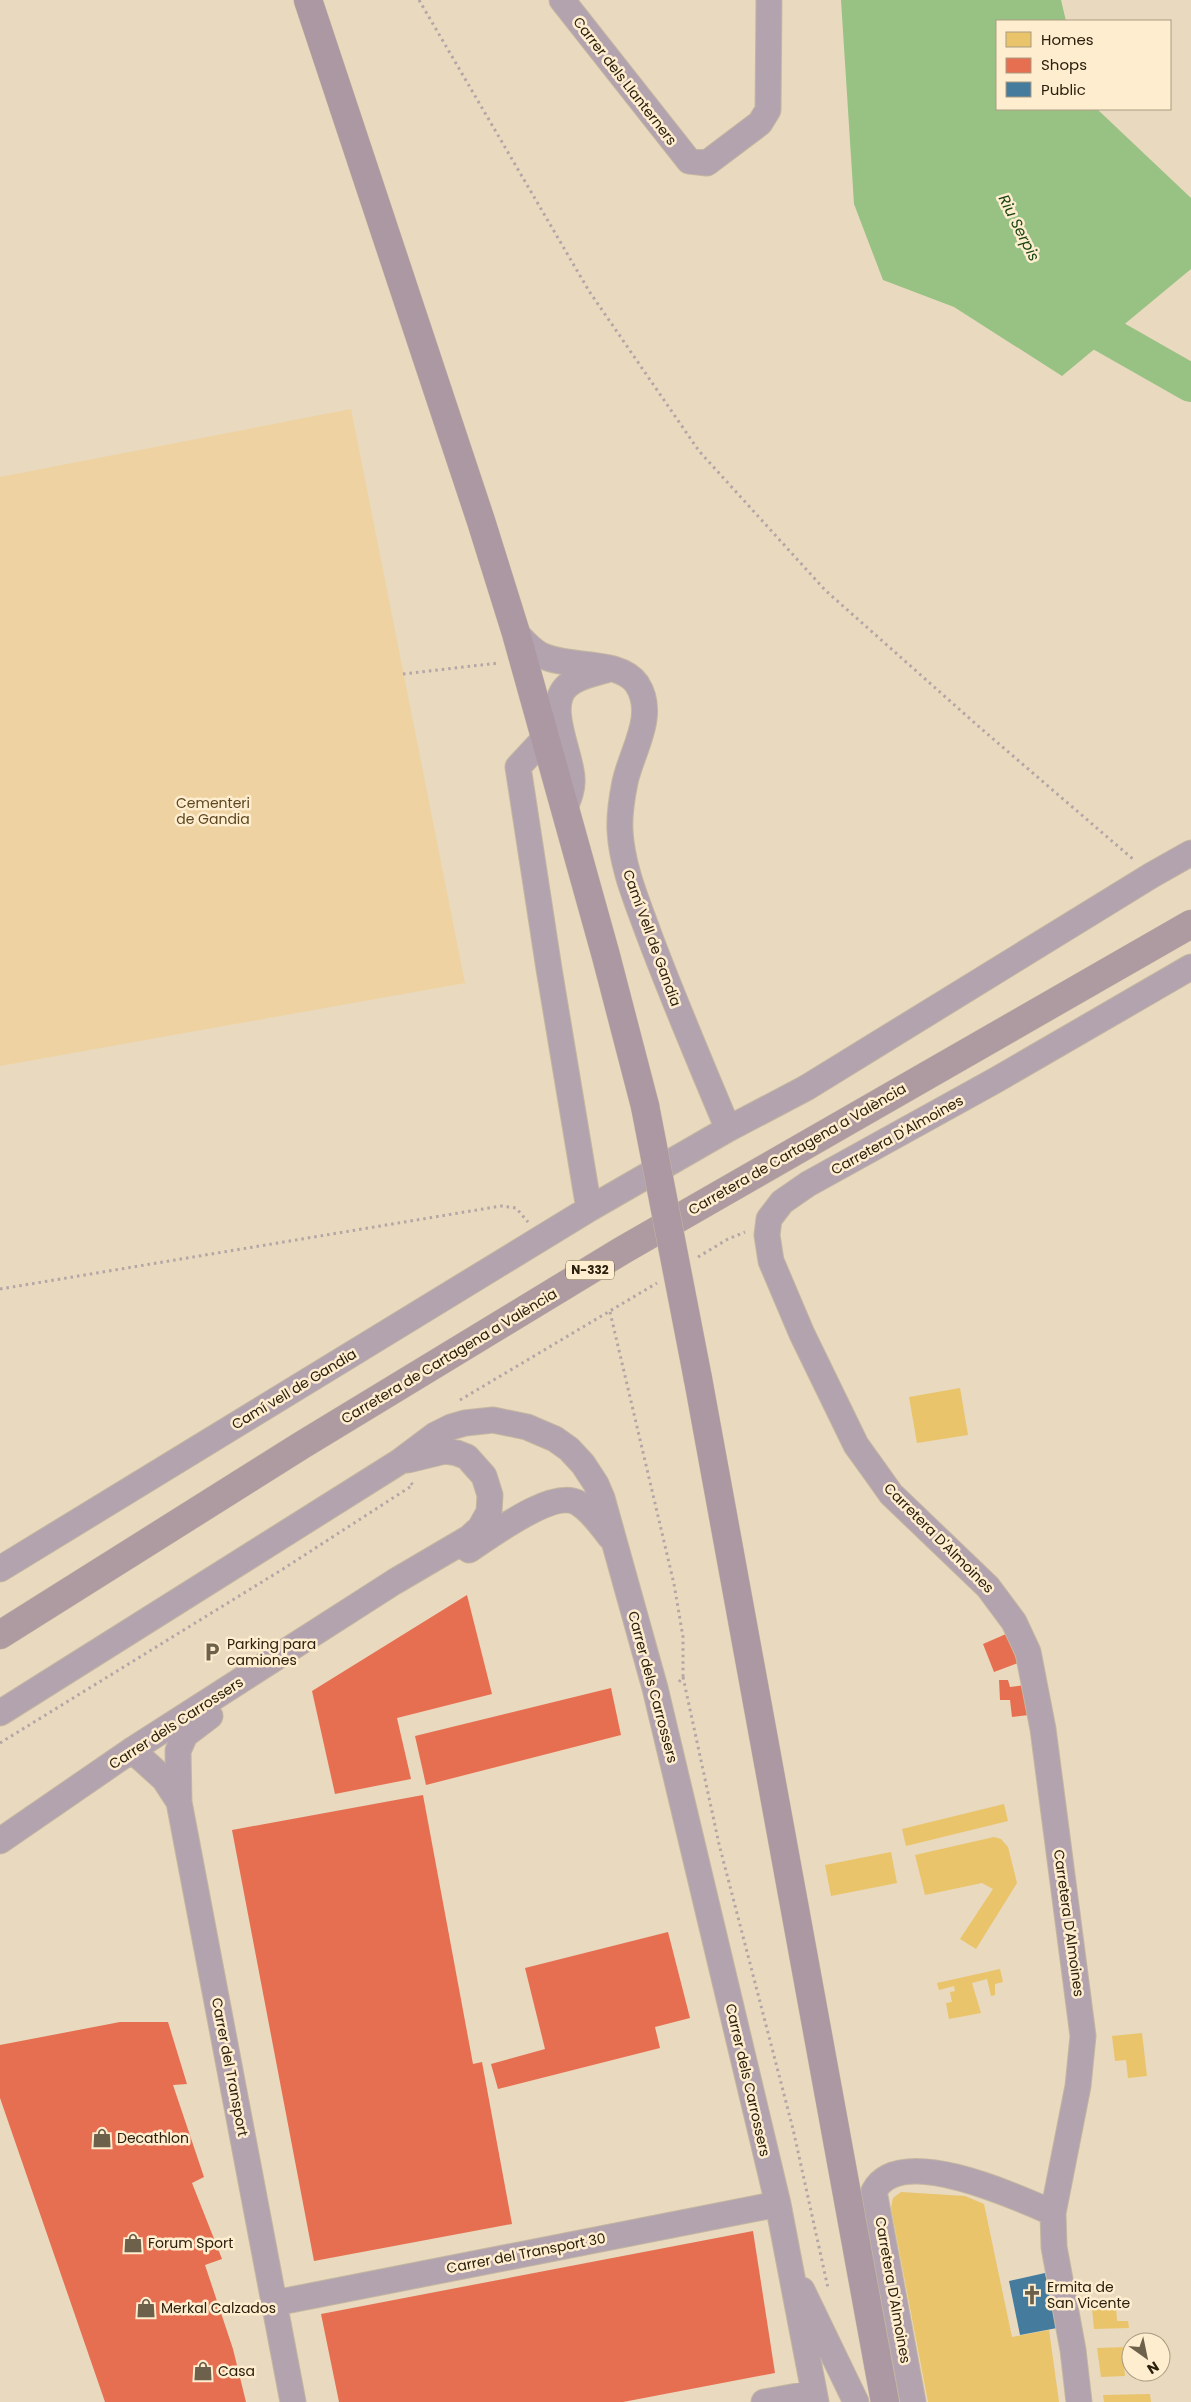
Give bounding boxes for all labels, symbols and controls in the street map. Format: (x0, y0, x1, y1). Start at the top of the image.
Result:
street label: Carrer dels Llanterners (568, 13, 682, 149)
legend (996, 20, 1171, 110)
text: Homes (1041, 29, 1094, 50)
text: Shops (1041, 54, 1087, 75)
text: Public (1041, 79, 1086, 100)
water label: Riu Serpis (994, 191, 1045, 265)
park label: Cementeri de Gandia (176, 793, 250, 829)
street label: Camí Vell de Gandia (618, 867, 686, 1009)
street label: Carretera de Cartagena a València (684, 1078, 910, 1220)
street label: Carretera D'Almoines (827, 1090, 967, 1180)
road number: N-332 (566, 1260, 614, 1280)
street label: Carretera de Cartagena a València (337, 1283, 561, 1429)
street label: Camí vell de Gandia (228, 1344, 360, 1434)
street label: Carretera D'Almoines (879, 1478, 999, 1598)
street label: Carrer dels Carrossers (623, 1609, 683, 1765)
place label: Parking para camiones (227, 1634, 316, 1670)
parking icon: Parking para camiones (201, 1641, 223, 1663)
street label: Carrer dels Carrossers (105, 1672, 247, 1774)
street label: Carretera D'Almoines (1049, 1848, 1089, 1998)
street label: Carrer del Transport (207, 1996, 253, 2138)
street label: Carrer dels Carrossers (721, 2002, 775, 2158)
shop icon: Decathlon (91, 2127, 113, 2149)
place label: Decathlon (117, 2128, 189, 2148)
street label: Carretera D'Almoines (870, 2215, 916, 2365)
street label: Carrer del Transport 30 (445, 2228, 607, 2278)
shop icon: Forum Sport (122, 2232, 144, 2254)
place label: Forum Sport (148, 2233, 233, 2253)
place label: Ermita de San Vicente (1047, 2277, 1131, 2313)
church icon: Ermita de San Vicente (1021, 2284, 1043, 2306)
shop icon: Merkal Calzados (135, 2297, 157, 2319)
place label: Merkal Calzados (161, 2298, 276, 2318)
north arrow (1121, 2332, 1171, 2382)
text: N (1143, 2357, 1163, 2379)
shop icon: Casa (192, 2360, 214, 2382)
place label: Casa (218, 2361, 255, 2381)

